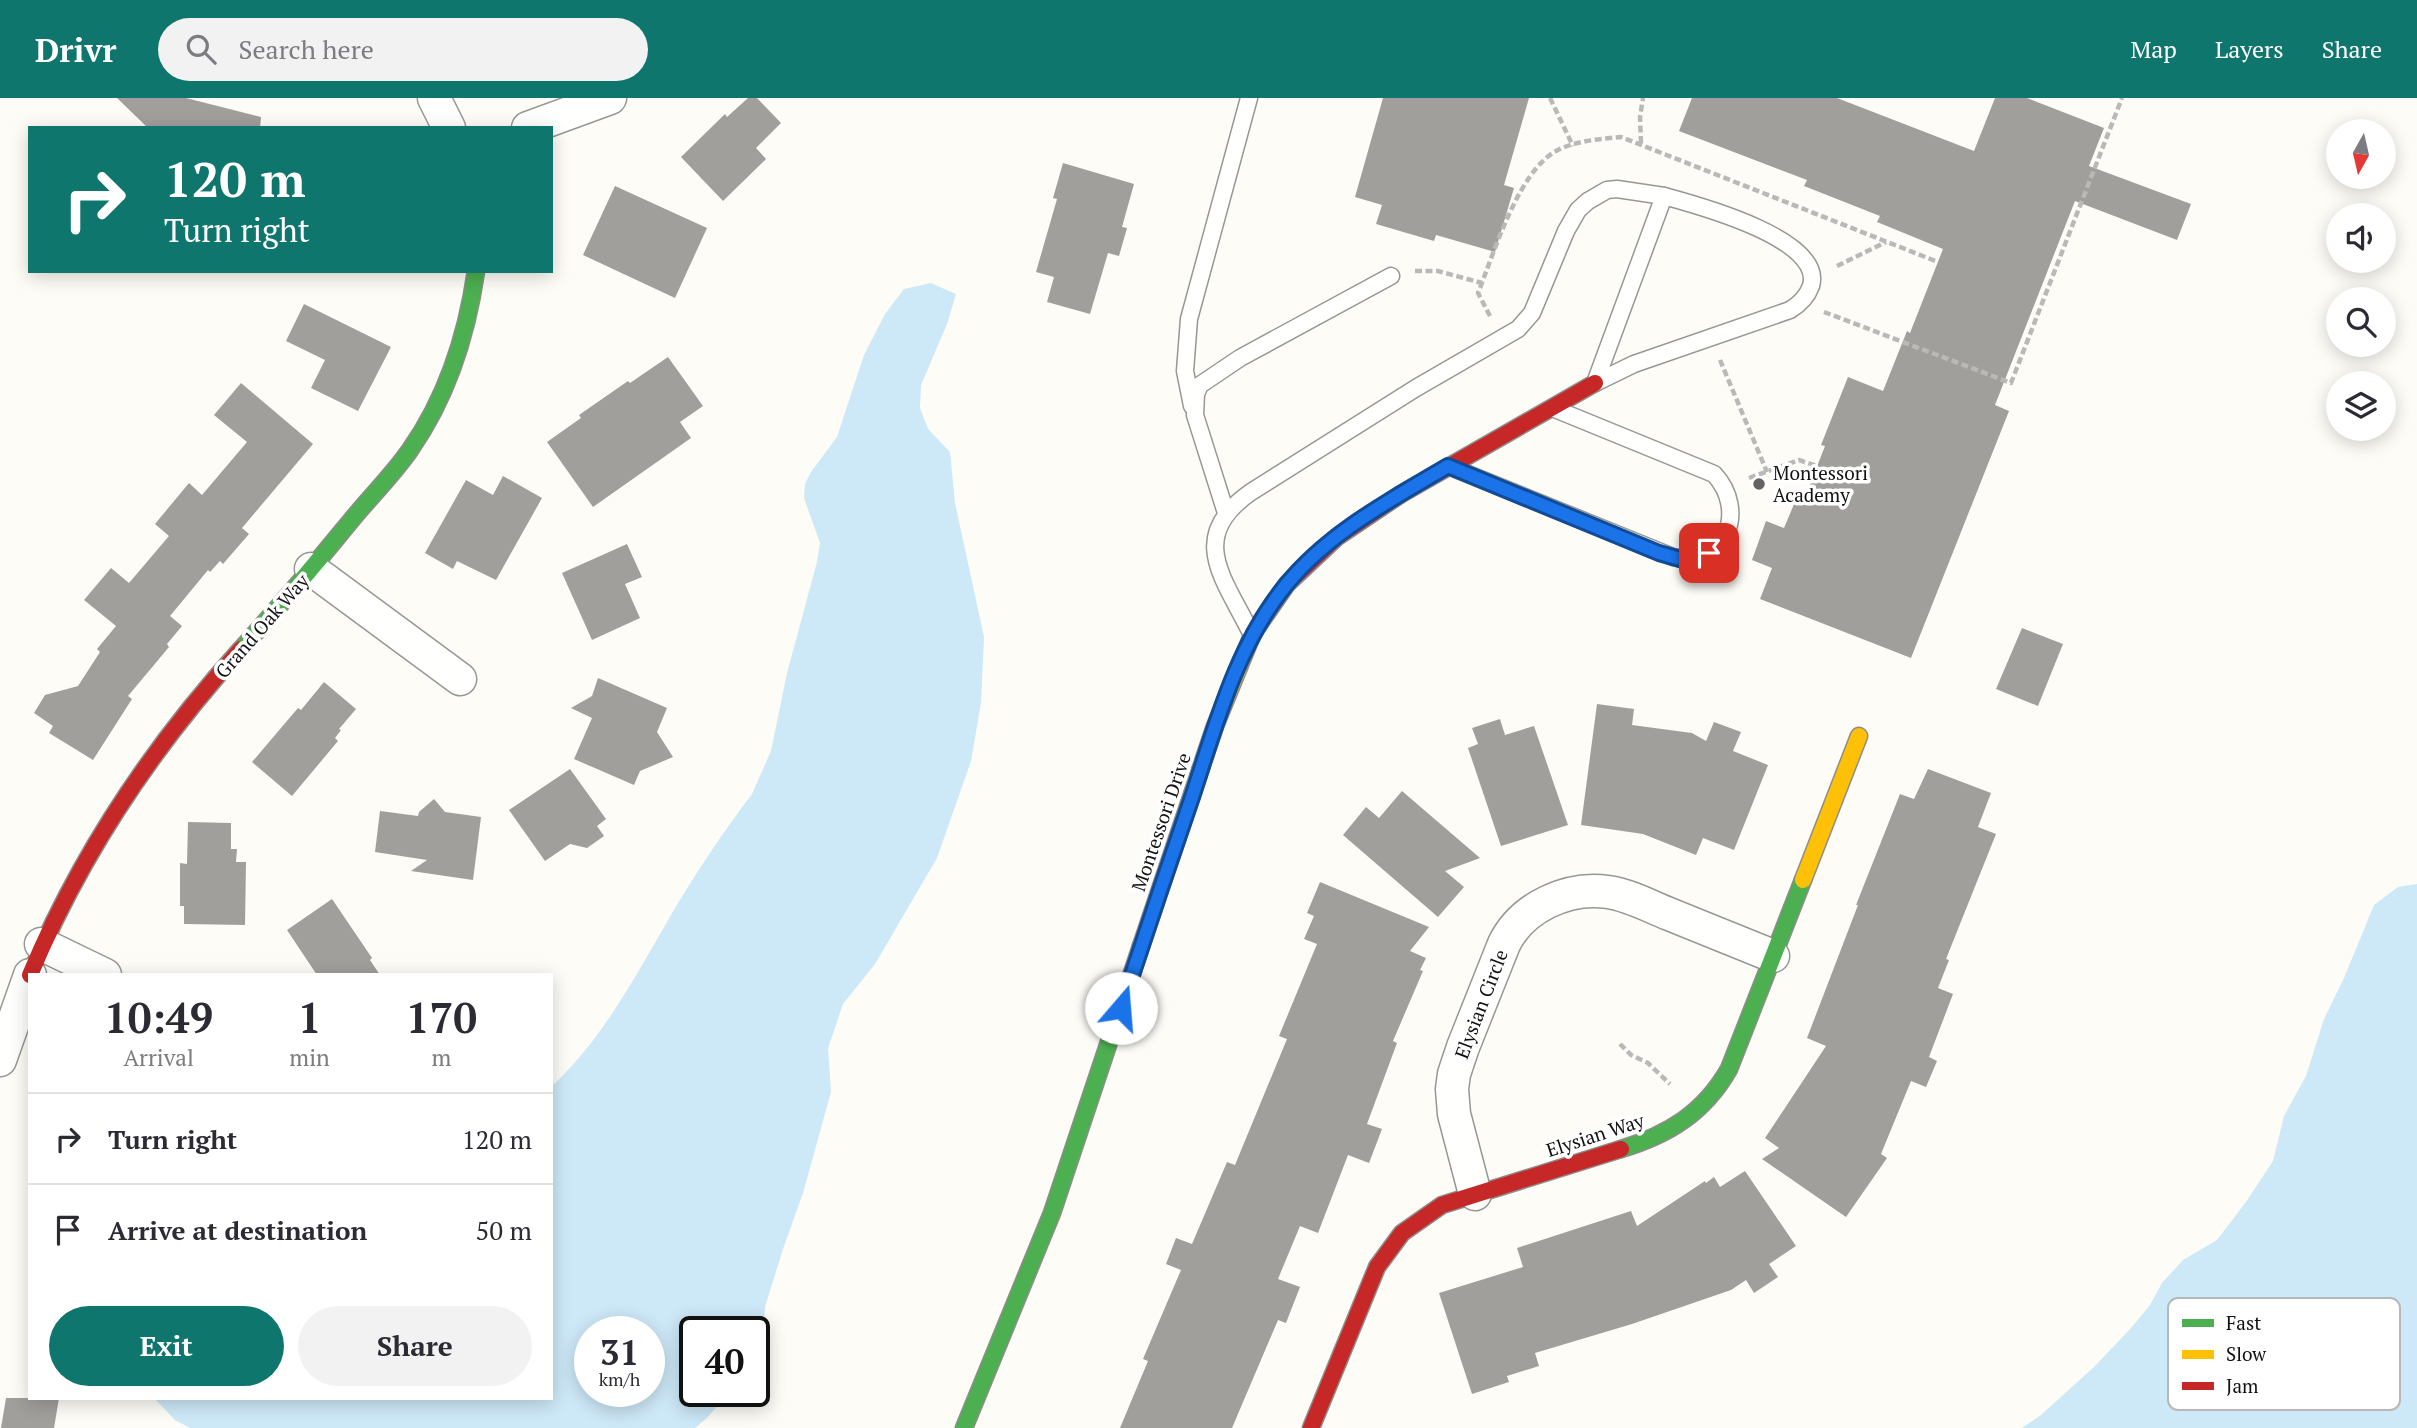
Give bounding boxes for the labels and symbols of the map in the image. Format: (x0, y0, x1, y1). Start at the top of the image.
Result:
north arrow (2326, 119, 2396, 189)
place label: Montessori Academy (1773, 460, 1868, 507)
marker: Montessori Academy (1751, 476, 1767, 492)
pin (1679, 523, 1739, 583)
street label: Grand Oak Way (209, 568, 314, 683)
street label: Montessori Drive (1125, 749, 1196, 894)
street label: Elysian Circle (1448, 946, 1513, 1062)
position arrow (1084, 971, 1158, 1045)
street label: Elysian Way (1543, 1107, 1647, 1162)
legend (2168, 1298, 2400, 1410)
text: Fast (2226, 1310, 2261, 1335)
speed limit sign: 40 (679, 1316, 770, 1407)
text: Slow (2226, 1341, 2267, 1366)
text: Jam (2226, 1373, 2259, 1398)

